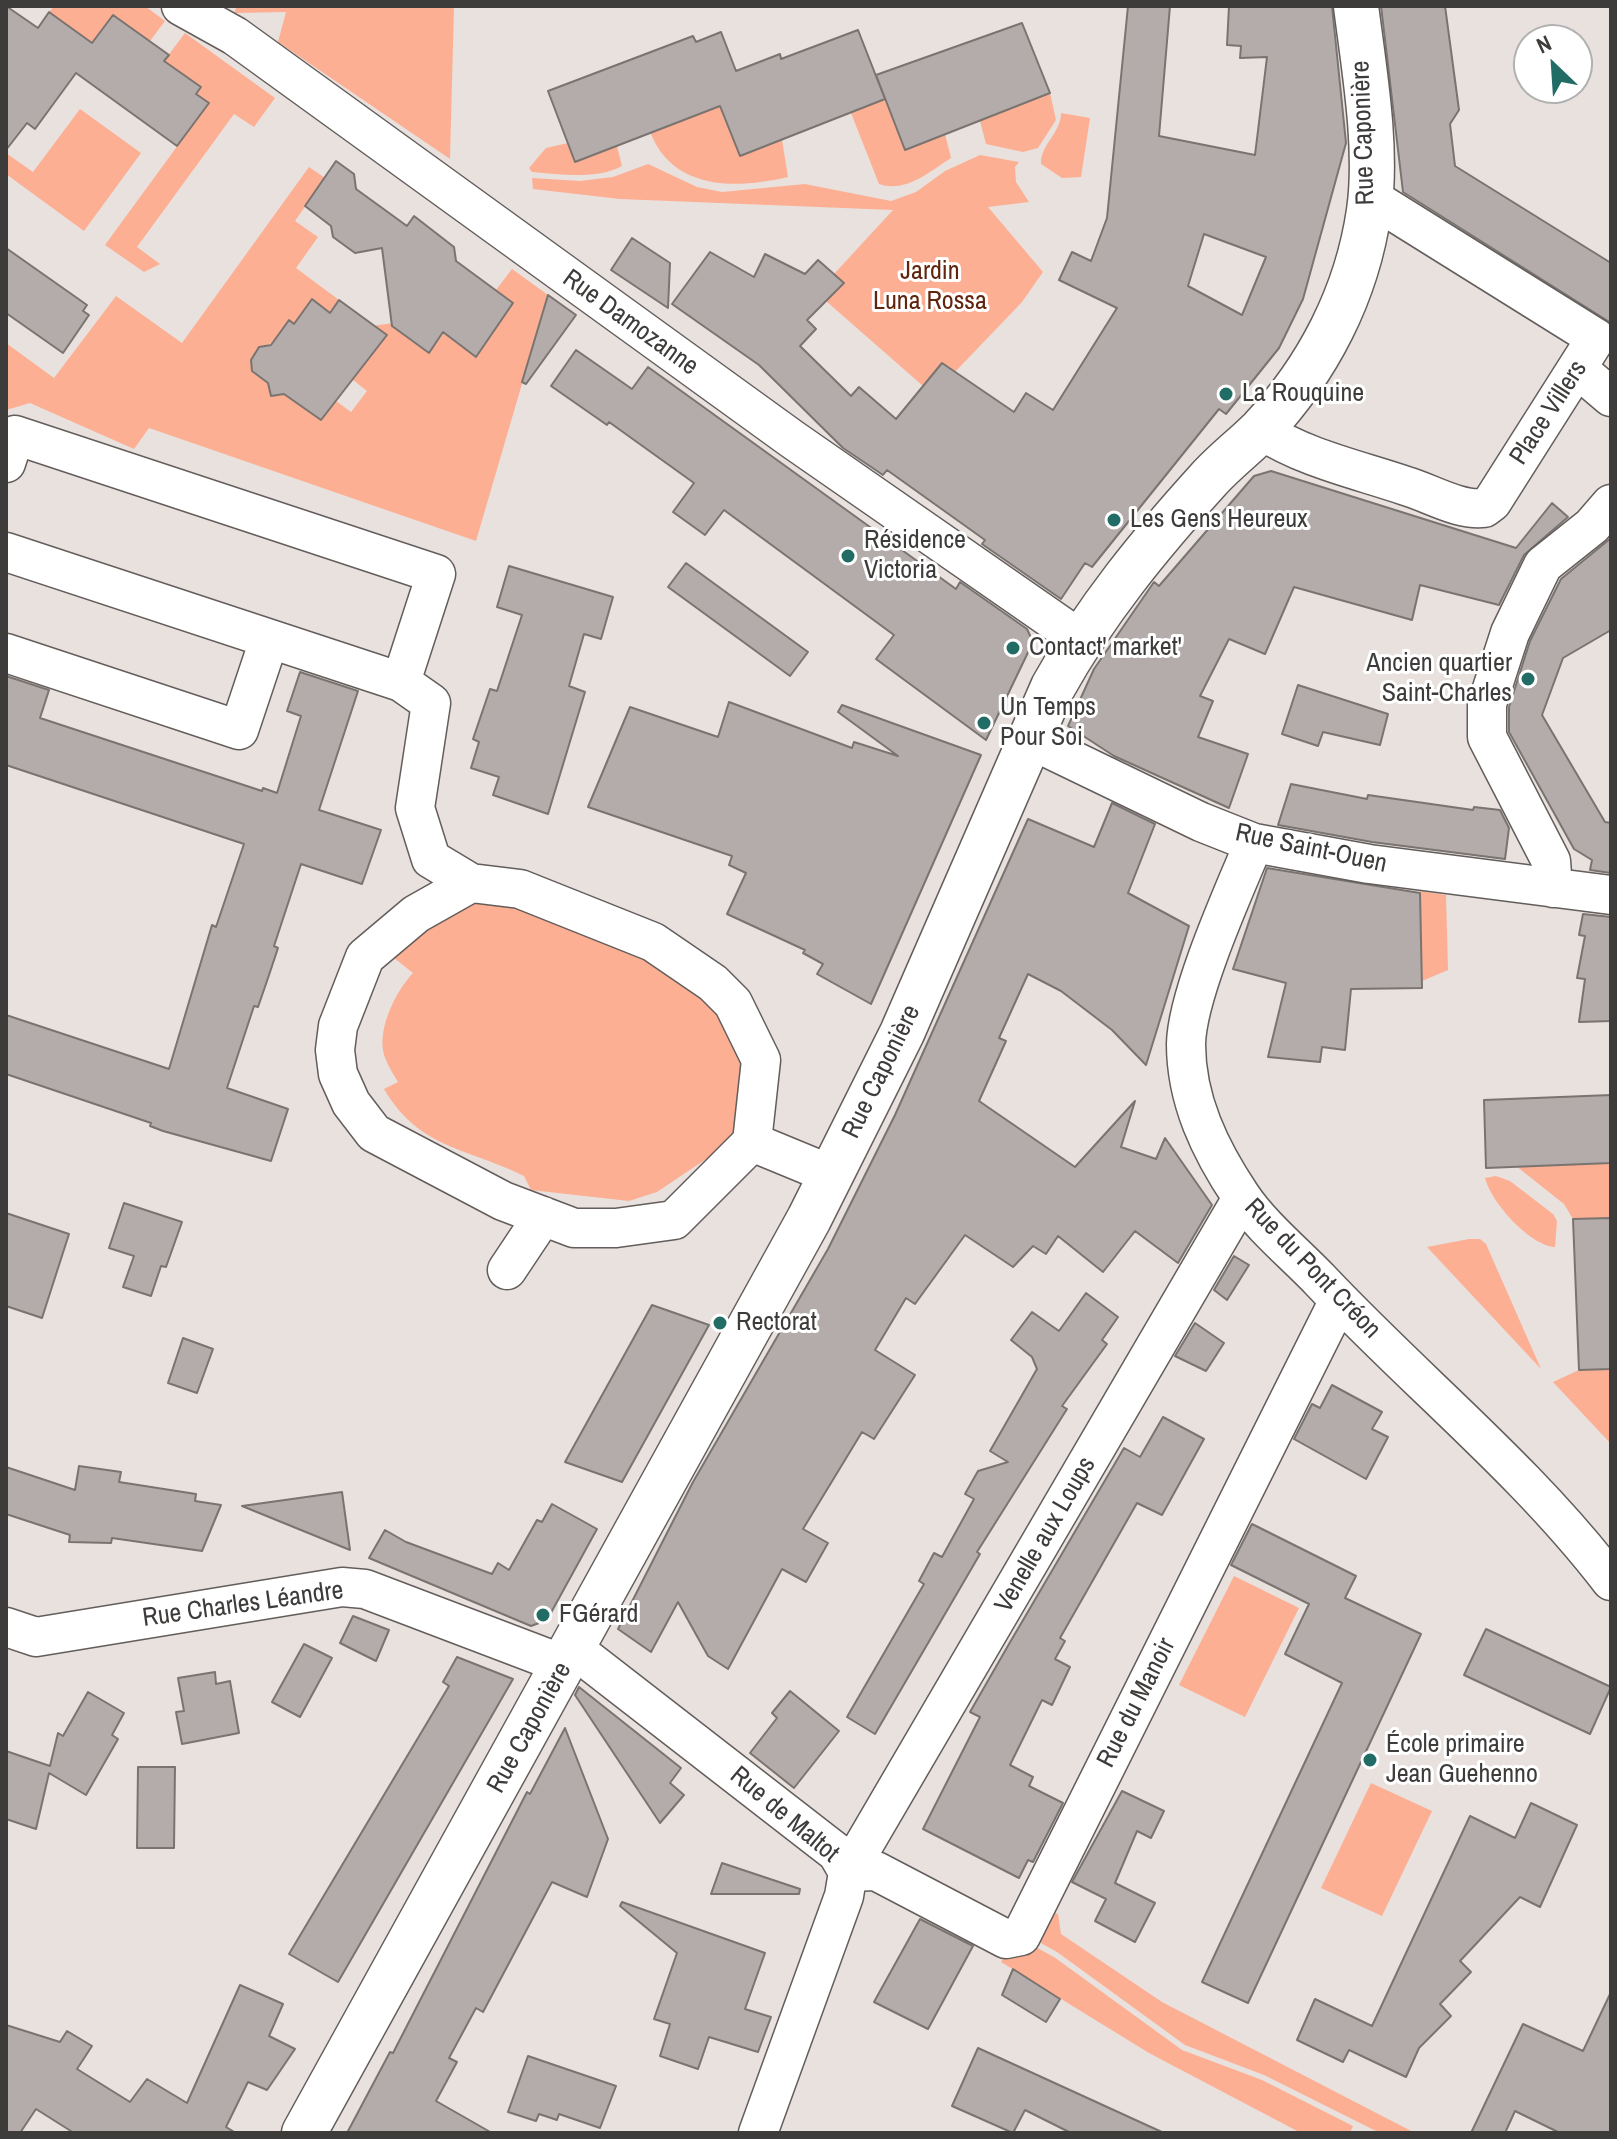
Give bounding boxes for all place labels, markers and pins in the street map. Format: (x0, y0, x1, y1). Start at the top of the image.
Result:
place label: La Rouquine (1242, 378, 1364, 410)
marker: La Rouquine (1217, 385, 1235, 403)
place label: Les Gens Heureux (1130, 504, 1308, 536)
marker: Les Gens Heureux (1105, 511, 1123, 529)
place label: Résidence Victoria (864, 525, 966, 586)
marker: Résidence Victoria (839, 547, 857, 565)
place label: Contact' market' (1029, 632, 1182, 664)
marker: Contact' market' (1004, 639, 1022, 657)
place label: Ancien quartier Saint-Charles (1366, 648, 1512, 710)
marker: Ancien quartier Saint-Charles (1519, 670, 1537, 688)
place label: Un Temps Pour Soi (1000, 692, 1096, 754)
marker: Un Temps Pour Soi (975, 714, 993, 732)
place label: Rectorat (736, 1307, 817, 1339)
marker: Rectorat (711, 1314, 729, 1332)
place label: FGérard (559, 1599, 638, 1631)
marker: FGérard (534, 1606, 552, 1624)
place label: École primaire Jean Guehenno (1386, 1729, 1538, 1790)
marker: École primaire Jean Guehenno (1361, 1751, 1379, 1769)

